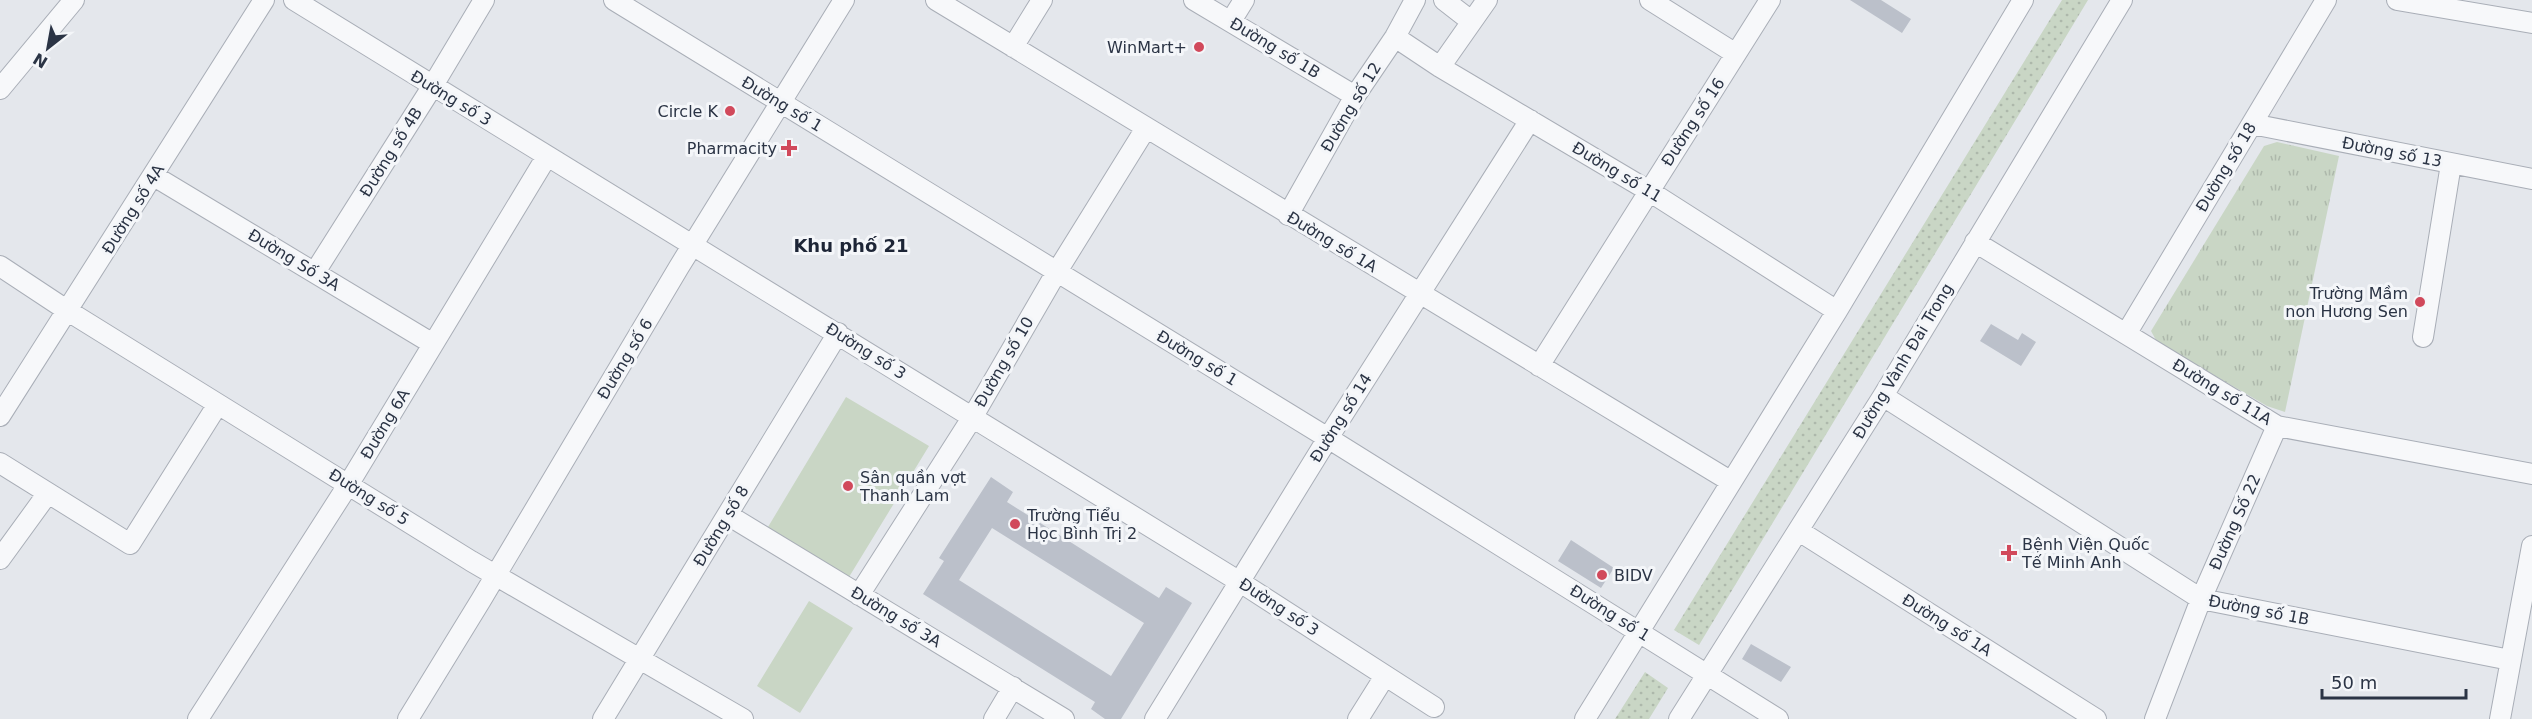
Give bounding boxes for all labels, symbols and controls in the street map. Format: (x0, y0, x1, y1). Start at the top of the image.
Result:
street label: Đường số 1B (1226, 14, 1324, 82)
north arrow (18, 18, 78, 78)
place label: WinMart+ (1107, 38, 1187, 57)
marker: WinMart+ (1192, 40, 1206, 54)
text: N (30, 49, 51, 72)
street label: Đường số 12 (1317, 59, 1385, 155)
street label: Đường số 3 (407, 66, 495, 130)
street label: Đường số 1 (738, 72, 826, 136)
street label: Đường số 16 (1657, 74, 1729, 170)
place label: Circle K (657, 102, 719, 121)
street label: Đường số 4B (356, 104, 426, 200)
marker: Circle K (723, 104, 737, 118)
street label: Đường số 18 (2192, 119, 2260, 215)
street label: Đường số 13 (2340, 133, 2444, 171)
street label: Đường số 11 (1569, 138, 1665, 206)
place label: Pharmacity (687, 139, 777, 158)
marker: Pharmacity (782, 141, 796, 155)
street label: Đường số 4A (98, 161, 168, 257)
street label: Đường số 1A (1283, 208, 1381, 276)
street label: Đường Số 3A (245, 225, 343, 295)
district label: Khu phố 21 (793, 235, 909, 256)
street label: Đường Vành Đai Trong (1849, 280, 1957, 442)
place label: Trường Mầm non Hương Sen (2285, 284, 2408, 321)
marker: Trường Mầm non Hương Sen (2413, 295, 2427, 309)
street label: Đường số 10 (970, 313, 1038, 411)
street label: Đường số 6 (593, 315, 657, 403)
street label: Đường số 3 (822, 319, 910, 383)
street label: Đường số 1 (1153, 326, 1241, 390)
street label: Đường số 11A (2169, 355, 2275, 429)
street label: Đường số 14 (1306, 370, 1376, 466)
street label: Đường 6A (357, 385, 413, 463)
street label: Đường số 5 (325, 465, 413, 529)
place label: Sân quần vợt Thanh Lam (859, 468, 966, 505)
street label: Đường Số 22 (2205, 471, 2265, 573)
marker: Sân quần vợt Thanh Lam (841, 479, 855, 493)
street label: Đường số 8 (689, 482, 753, 570)
place label: Trường Tiểu Học Bình Trị 2 (1026, 506, 1137, 543)
marker: Trường Tiểu Học Bình Trị 2 (1008, 517, 1022, 531)
place label: Bệnh Viện Quốc Tế Minh Anh (2021, 535, 2150, 572)
marker: Bệnh Viện Quốc Tế Minh Anh (2000, 544, 2018, 562)
place label: BIDV (1614, 566, 1653, 585)
marker: BIDV (1595, 568, 1609, 582)
street label: Đường số 3 (1236, 574, 1322, 640)
street label: Đường số 1 (1566, 581, 1654, 645)
street label: Đường số 3A (847, 583, 945, 651)
street label: Đường số 1A (1899, 590, 1995, 660)
street label: Đường số 1B (2207, 591, 2311, 629)
scale bar (2322, 662, 2466, 700)
text: 50 m (2331, 672, 2377, 693)

